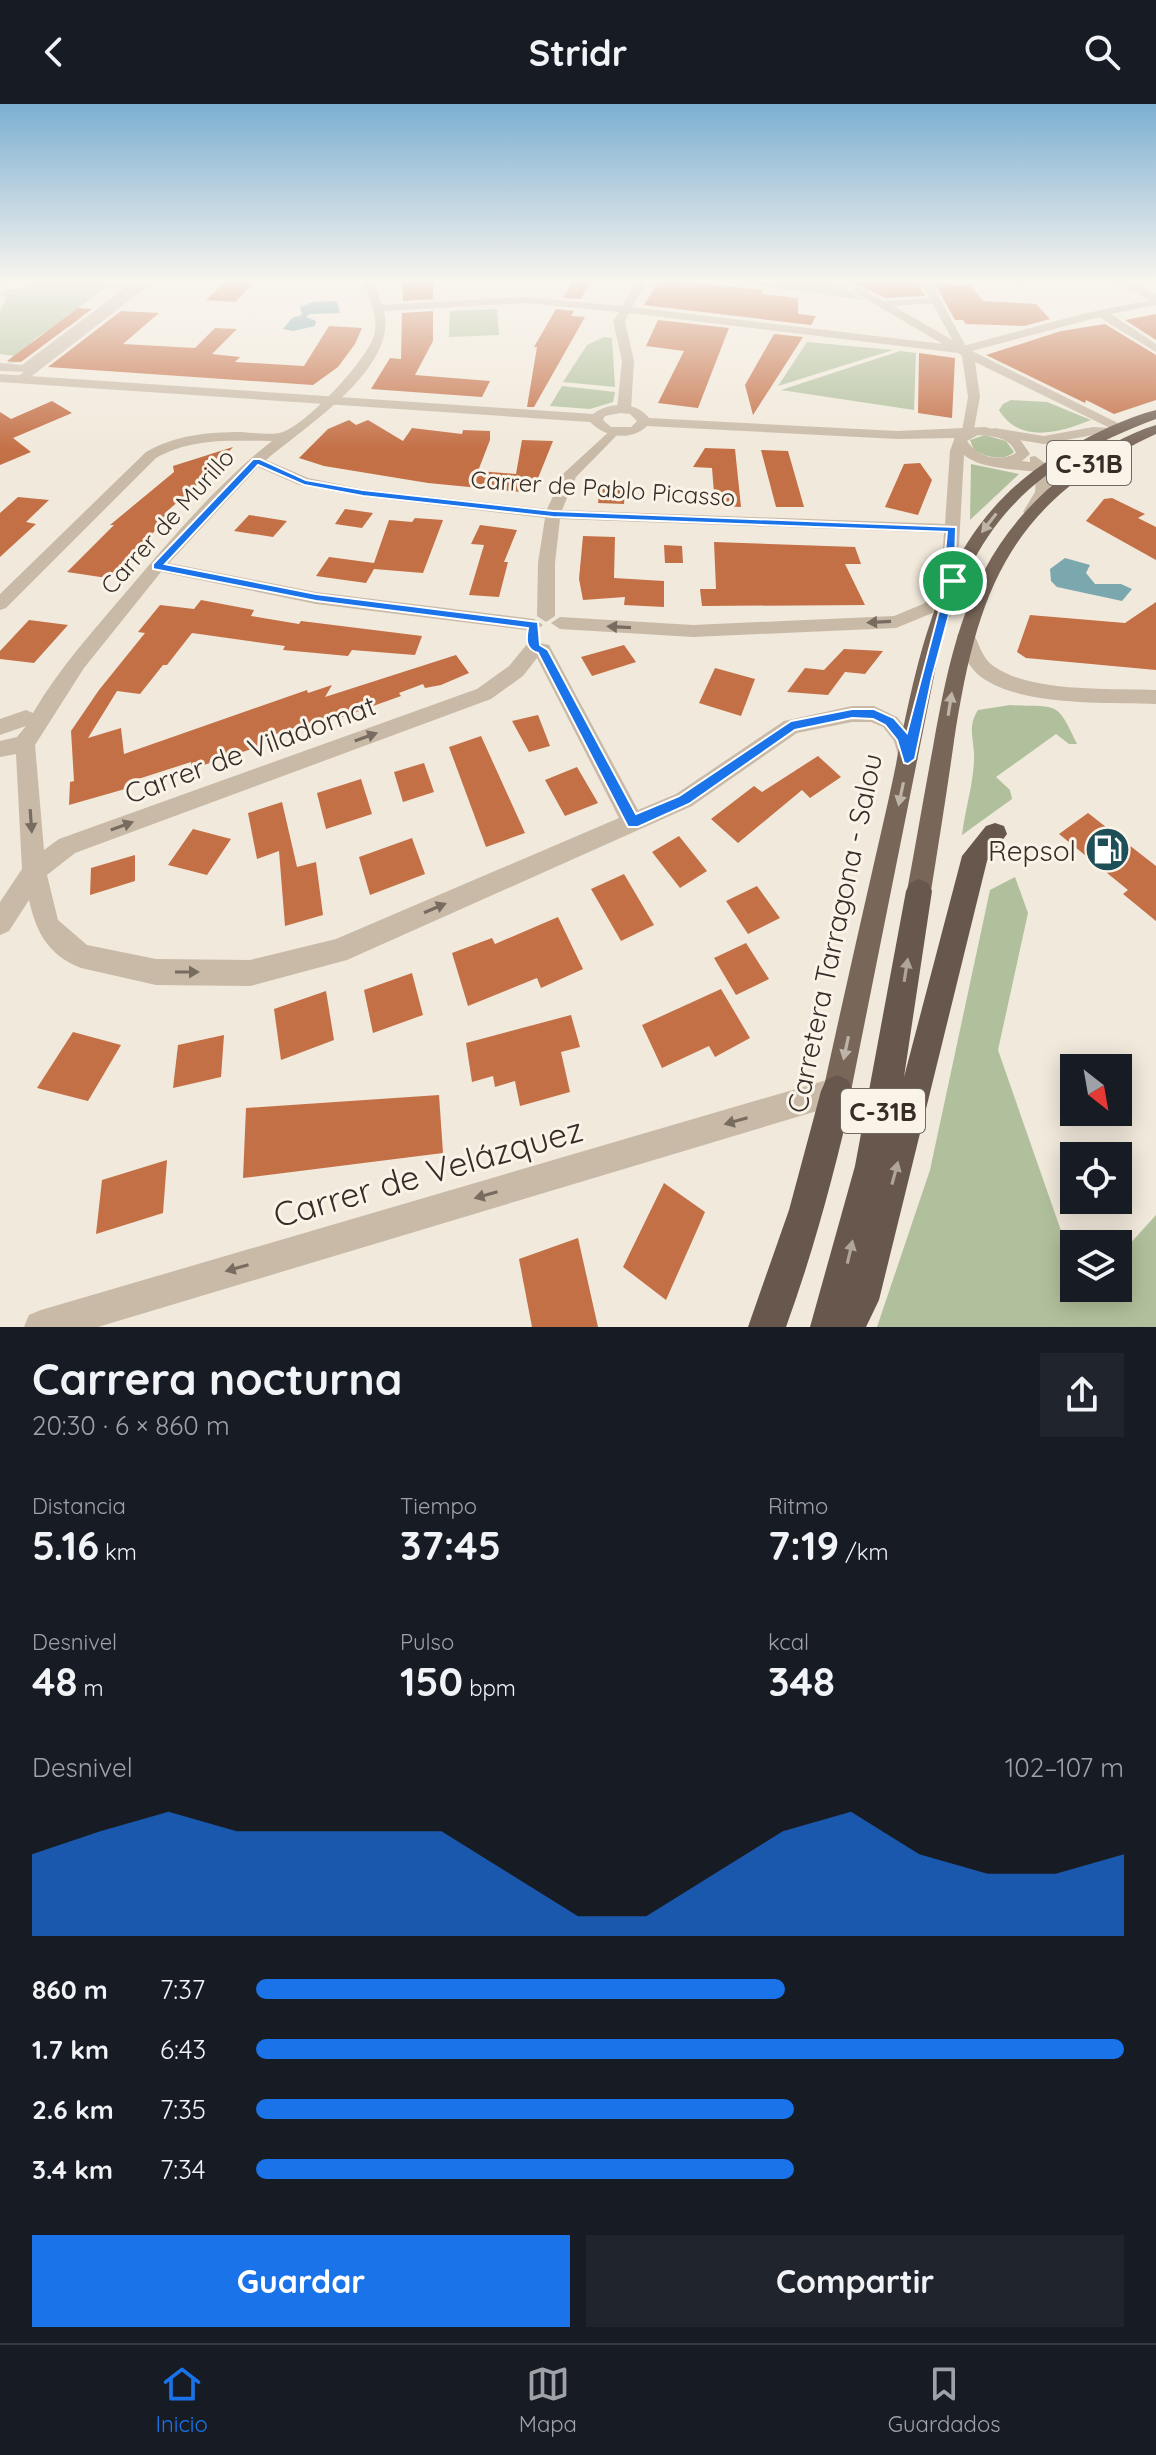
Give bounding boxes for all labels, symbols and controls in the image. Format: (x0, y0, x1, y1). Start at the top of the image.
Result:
icon: back (32, 30, 76, 74)
text: Stridr (529, 30, 627, 75)
icon: search (1080, 30, 1124, 74)
road number: C-31B (1047, 441, 1131, 485)
street label: Carrer de Murillo (94, 442, 240, 600)
street label: Carrer de Pablo Picasso (470, 464, 736, 512)
one-way arrow (981, 513, 997, 533)
pin (919, 547, 987, 615)
icon: arrive (931, 559, 975, 603)
one-way arrow (866, 616, 891, 629)
one-way arrow (606, 621, 631, 634)
street label: Carrer de Viladomat (120, 687, 380, 811)
one-way arrow (944, 691, 957, 716)
one-way arrow (354, 730, 378, 743)
street label: Carretera Tarragona - Salou (779, 750, 889, 1116)
one-way arrow (894, 782, 907, 807)
one-way arrow (25, 809, 38, 834)
one-way arrow (110, 819, 134, 832)
fuel station icon: Repsol (1083, 826, 1131, 874)
place label: Repsol (988, 833, 1076, 868)
one-way arrow (423, 902, 447, 915)
one-way arrow (900, 957, 913, 982)
one-way arrow (175, 966, 200, 978)
one-way arrow (839, 1036, 852, 1061)
north arrow (1060, 1054, 1132, 1126)
map controls (1060, 1054, 1132, 1302)
road number: C-31B (841, 1089, 925, 1133)
street label: Carrer de Velázquez (268, 1107, 588, 1237)
one-way arrow (723, 1115, 747, 1128)
button: locate (1060, 1142, 1132, 1214)
one-way arrow (890, 1161, 902, 1186)
one-way arrow (474, 1189, 498, 1202)
button: layers (1060, 1230, 1132, 1302)
one-way arrow (845, 1240, 857, 1265)
one-way arrow (224, 1262, 248, 1275)
text: Carrera nocturna (32, 1351, 402, 1406)
button: share (1040, 1353, 1124, 1437)
text: 20:30 · 6 × 860 m (32, 1409, 230, 1442)
text: Distancia (32, 1492, 126, 1520)
text: Tiempo (400, 1492, 477, 1520)
text: Ritmo (768, 1492, 828, 1520)
text: 5.16 (32, 1520, 99, 1570)
text: 37:45 (400, 1520, 501, 1570)
text: 7:19 (768, 1520, 839, 1570)
text: km (99, 1538, 137, 1566)
text: /km (839, 1538, 889, 1566)
text: Desnivel (32, 1628, 117, 1656)
text: Pulso (400, 1628, 454, 1656)
text: kcal (768, 1628, 809, 1656)
text: 48 (32, 1656, 77, 1706)
text: 150 (400, 1656, 463, 1706)
text: 348 (768, 1656, 835, 1706)
text: m (77, 1674, 104, 1702)
text: bpm (463, 1674, 516, 1702)
text: Desnivel (32, 1751, 133, 1784)
text: 102–107 m (1005, 1751, 1124, 1784)
text: 860 m (32, 1973, 108, 2006)
text: 7:37 (160, 1973, 205, 2006)
text: 1.7 km (32, 2033, 109, 2066)
text: 6:43 (160, 2033, 206, 2066)
text: 2.6 km (32, 2093, 114, 2126)
text: 7:35 (160, 2093, 206, 2126)
text: 3.4 km (32, 2153, 113, 2186)
text: 7:34 (160, 2153, 206, 2186)
button: Guardar (32, 2235, 570, 2327)
button: Compartir (586, 2235, 1124, 2327)
tab: Inicio (155, 2362, 208, 2438)
tab: Mapa (519, 2362, 577, 2438)
tab: Guardados (888, 2362, 1001, 2438)

